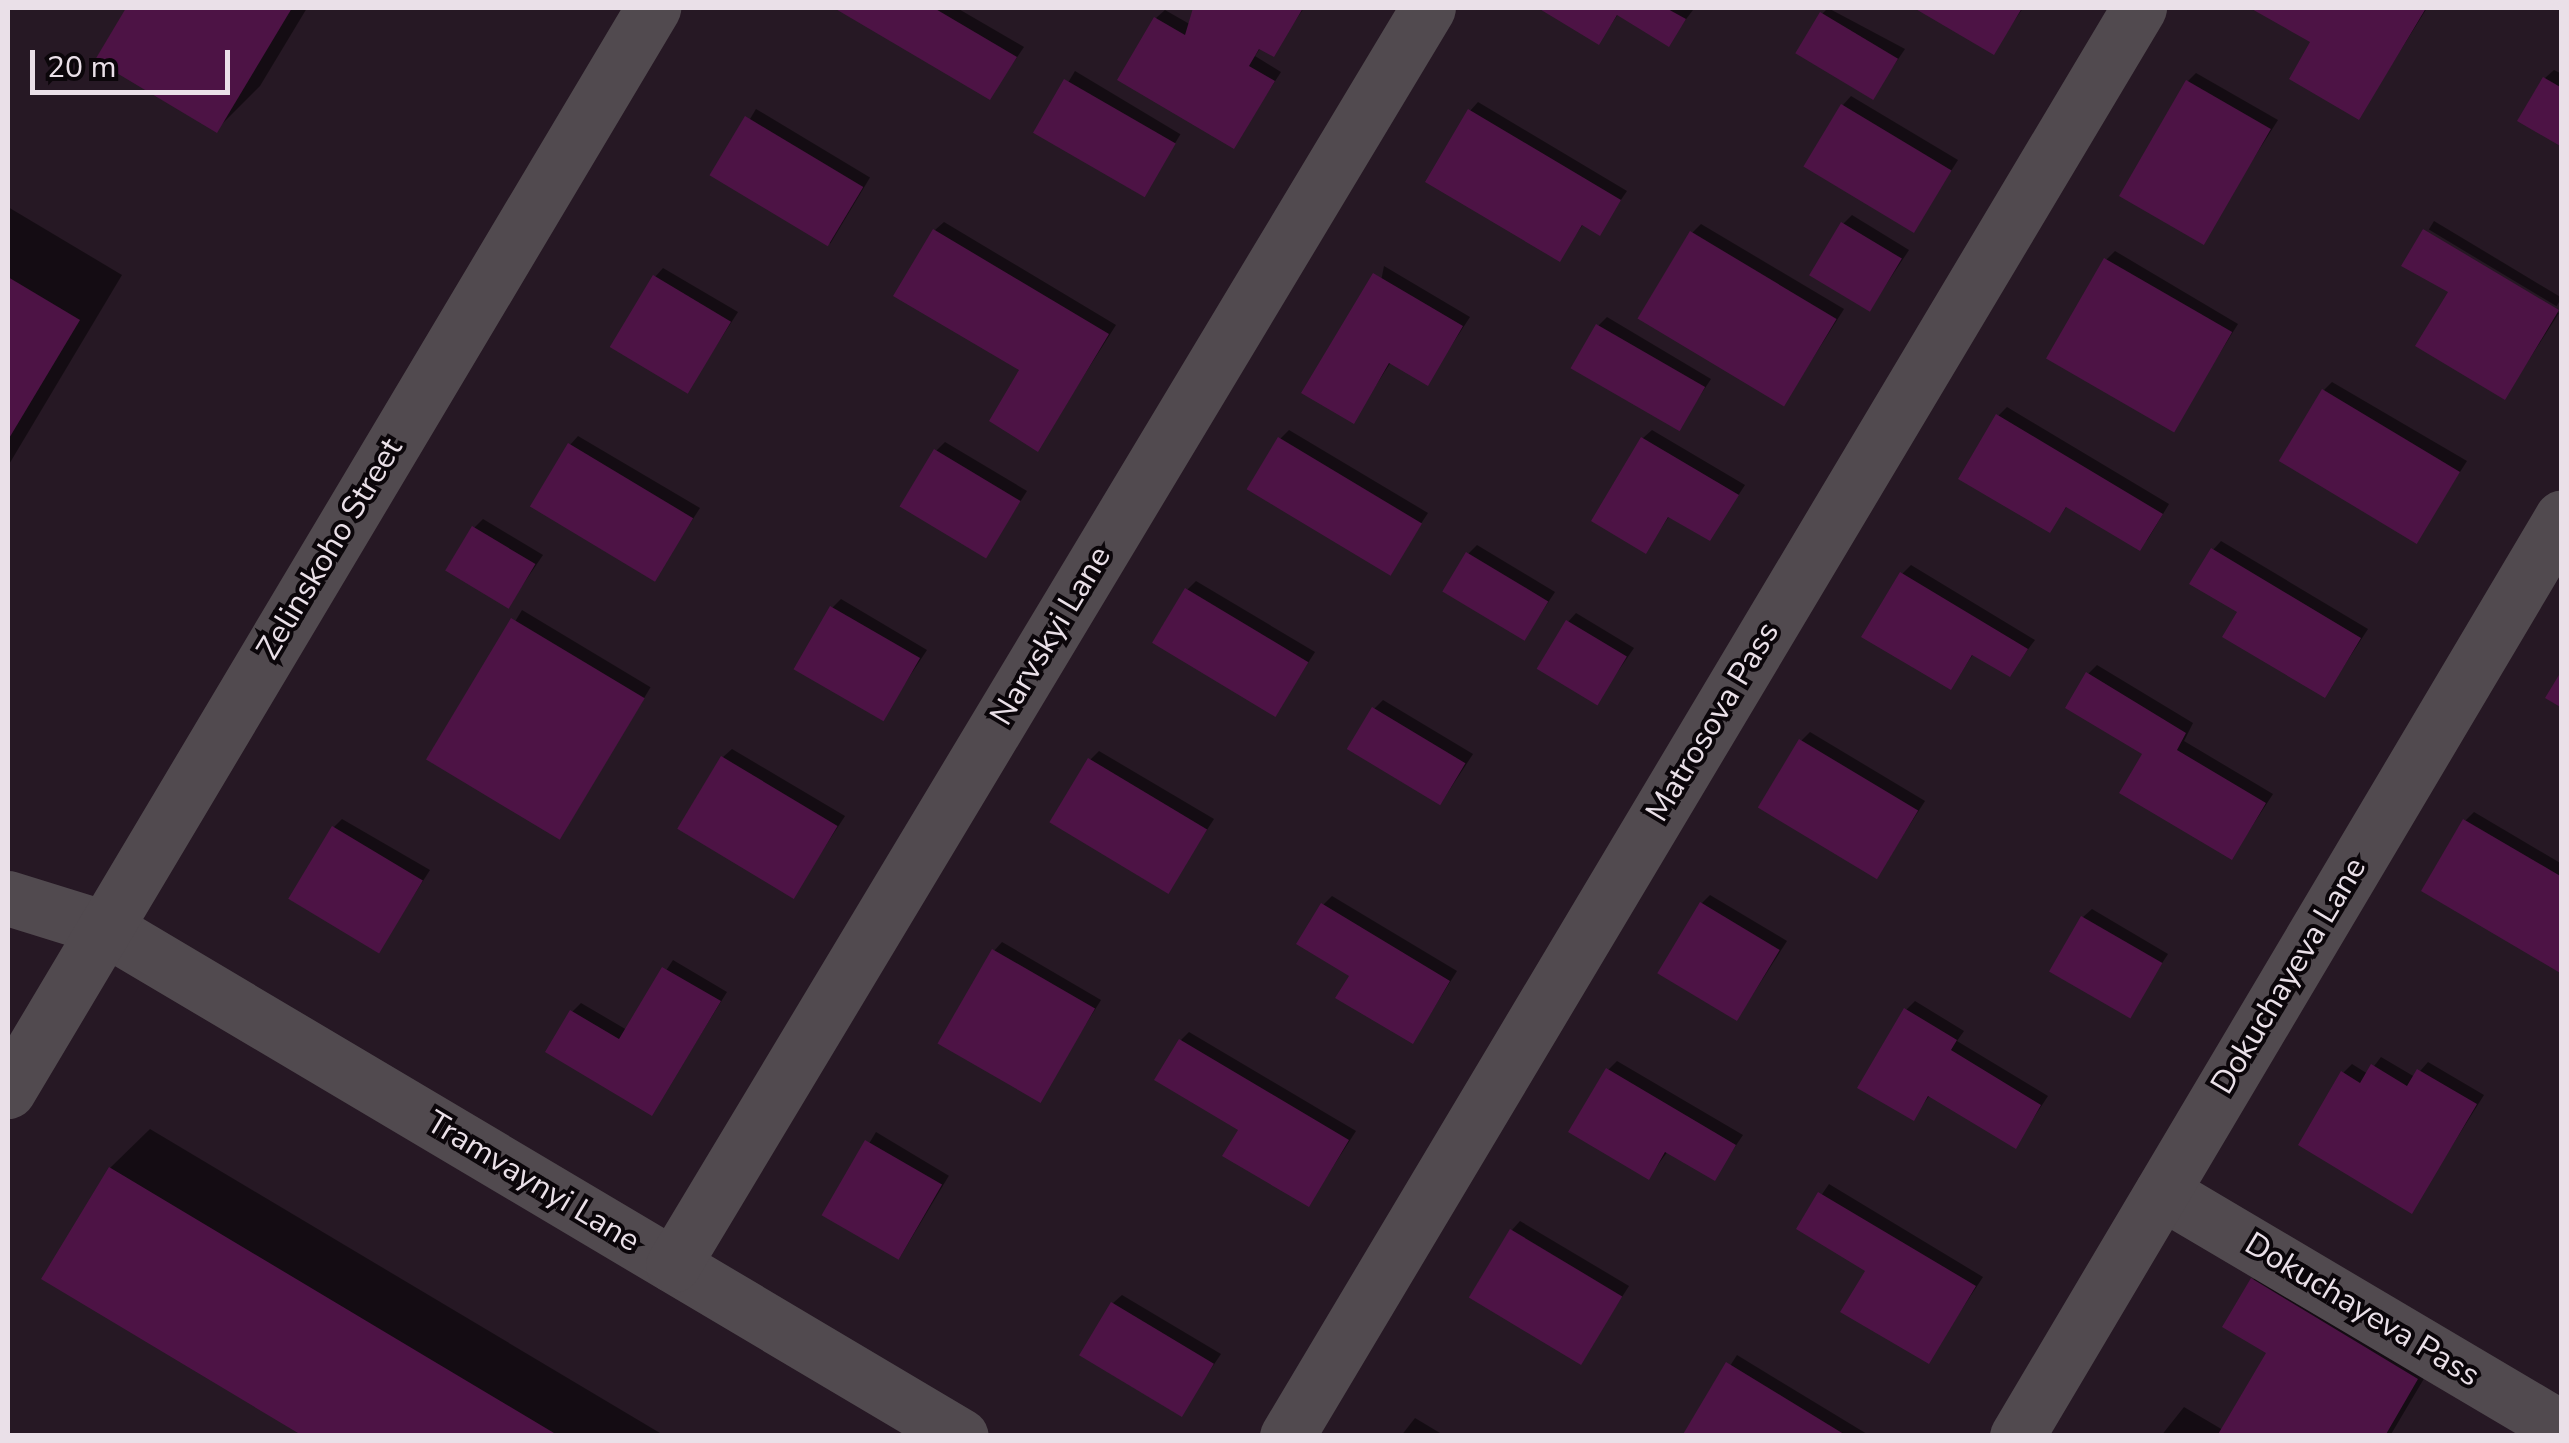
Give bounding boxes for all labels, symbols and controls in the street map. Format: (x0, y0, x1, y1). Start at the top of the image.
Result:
scale bar (35, 30, 235, 92)
text: 20 m (47, 47, 116, 88)
street label: Zelinskoho Street (249, 432, 411, 666)
street label: Narvskyi Lane (983, 540, 1119, 732)
street label: Matrosova Pass (1638, 615, 1788, 829)
street label: Dokuchayeva Lane (2203, 851, 2375, 1101)
street label: Tramvaynyi Lane (420, 1103, 646, 1261)
street label: Dokuchayeva Pass (2238, 1225, 2486, 1395)

